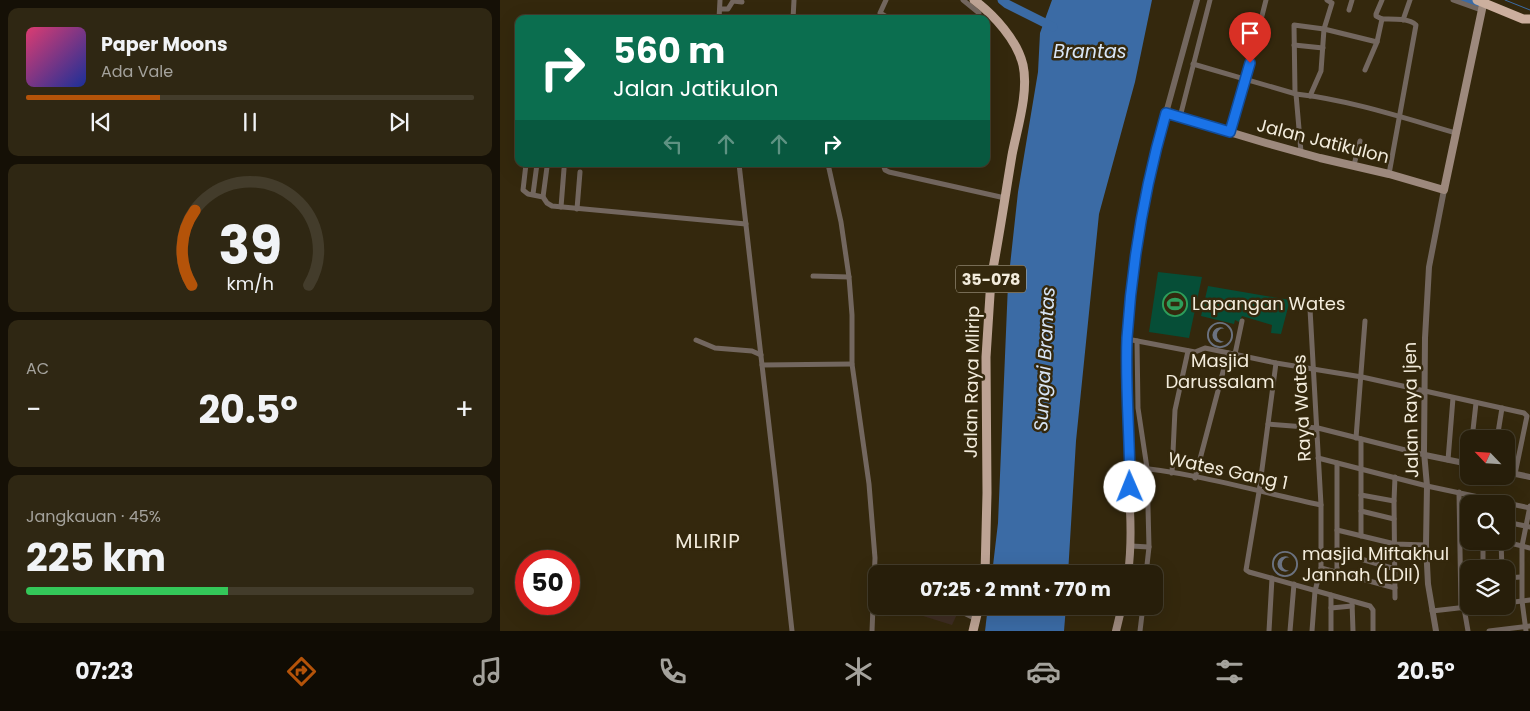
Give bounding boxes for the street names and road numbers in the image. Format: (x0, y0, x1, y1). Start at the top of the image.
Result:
street label: Jalan Jatikulon (1254, 112, 1392, 169)
road number: 35-078 (956, 266, 1026, 292)
street label: Jalan Raya Mlirip (958, 306, 985, 458)
street label: Jalan Raya Ijen (1397, 342, 1424, 478)
street label: Raya Wates (1286, 354, 1317, 462)
street label: Wates Gang 1 (1166, 446, 1290, 495)

